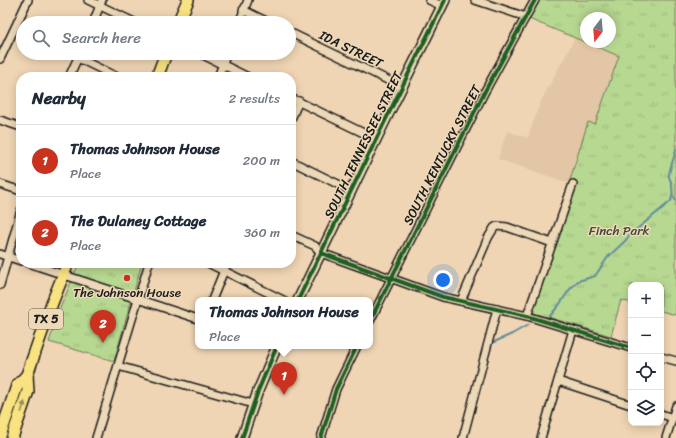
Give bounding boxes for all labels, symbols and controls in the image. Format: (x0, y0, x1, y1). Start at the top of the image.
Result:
north arrow (580, 12, 616, 48)
search box (16, 16, 296, 60)
street label: IDA STREET (314, 23, 388, 75)
text: Search here (62, 25, 141, 51)
icon: search (30, 27, 52, 49)
street label: SOUTH TENNESSEE STREET (317, 66, 409, 223)
street label: SOUTH KENTUCKY STREET (397, 80, 488, 229)
text: Nearby (32, 83, 86, 113)
text: 2 results (229, 87, 280, 110)
text: Thomas Johnson House (70, 136, 220, 162)
text: 1 (42, 149, 48, 172)
text: 200 m (243, 149, 280, 172)
text: Place (70, 162, 101, 185)
text: The Dulaney Cottage (70, 208, 206, 234)
park label: Finch Park (589, 219, 649, 242)
text: 2 (41, 221, 49, 244)
text: 360 m (244, 221, 280, 244)
text: Place (70, 234, 101, 257)
your location (433, 270, 453, 290)
marker: The Johnson House (122, 273, 132, 283)
place label: The Johnson House (73, 281, 181, 304)
map controls (628, 282, 664, 426)
button: + (628, 282, 664, 318)
popup (195, 297, 373, 349)
text: Thomas Johnson House (209, 299, 359, 325)
road number: TX 5 (29, 309, 63, 329)
pin: 2 (90, 310, 116, 343)
button: − (628, 318, 664, 354)
text: Place (209, 325, 240, 348)
button: locate (628, 354, 664, 390)
pin: 1 (271, 362, 297, 395)
button: layers (628, 390, 664, 426)
one-way arrow (20, 401, 26, 413)

